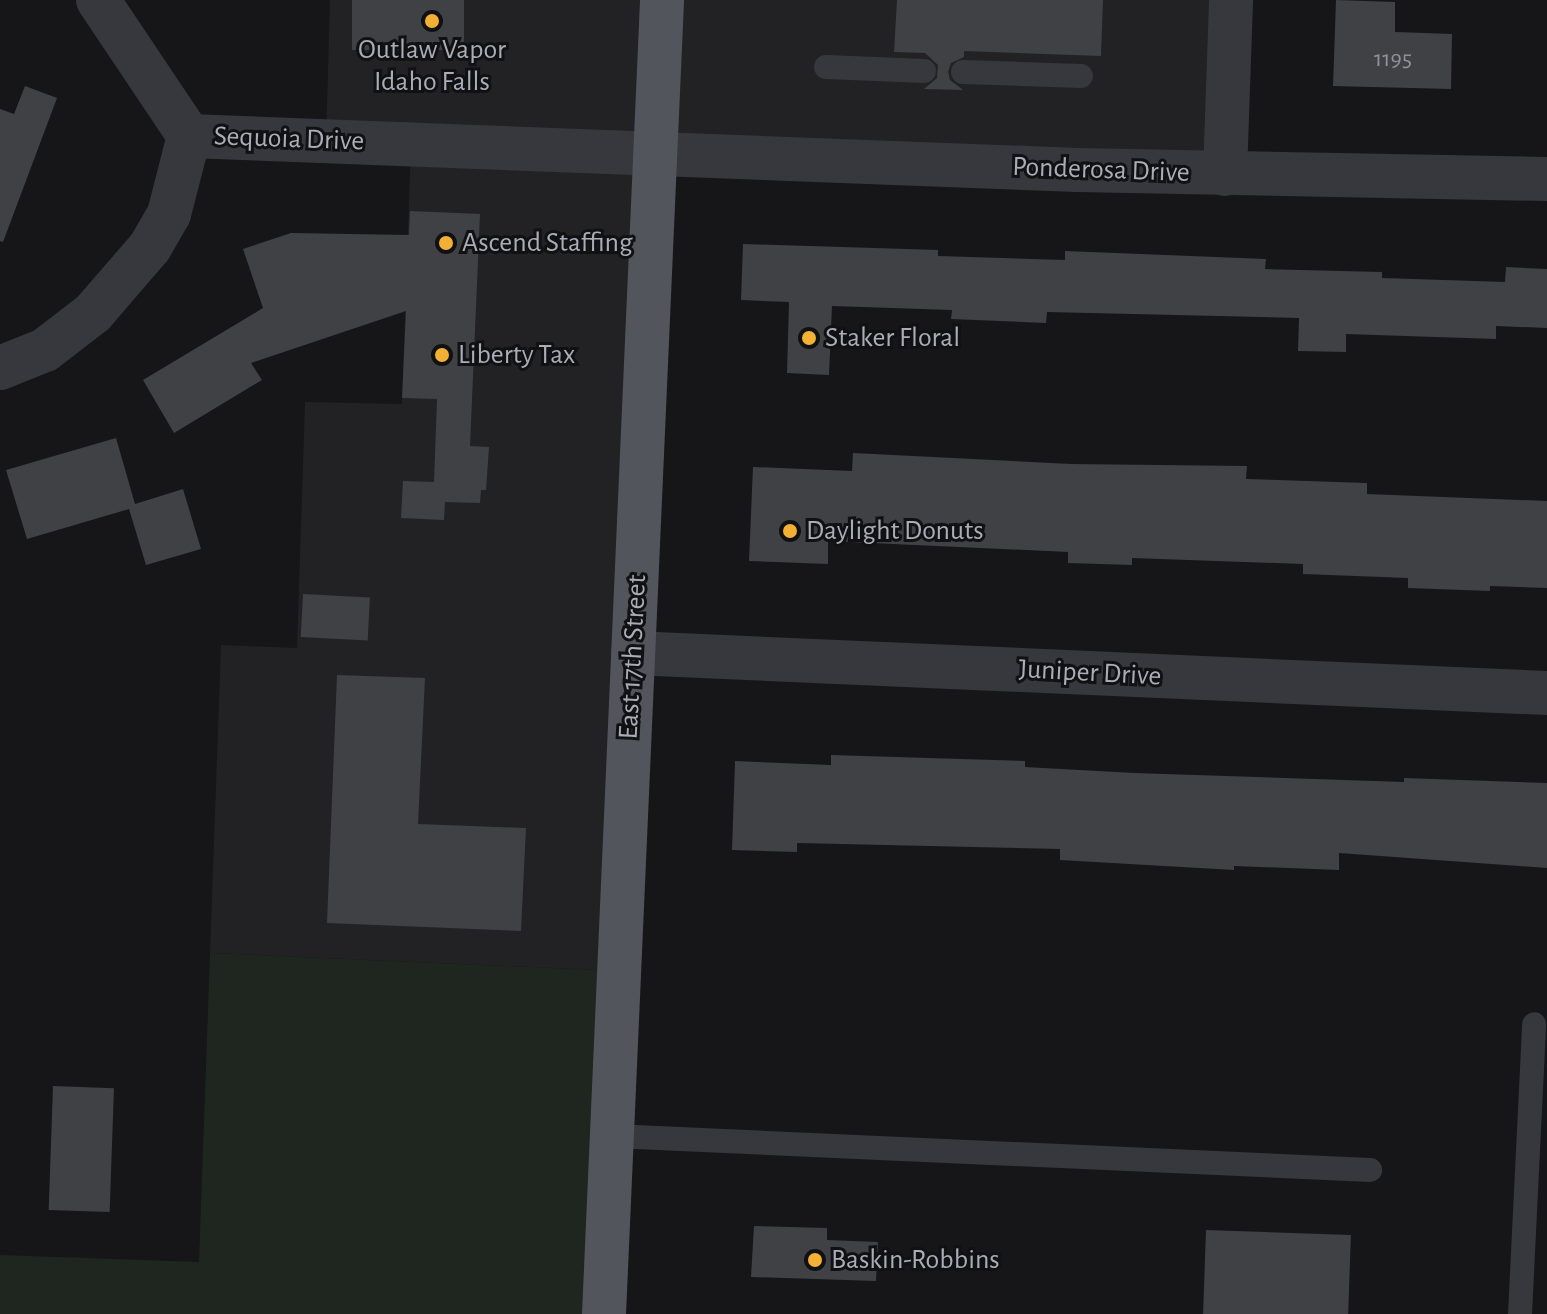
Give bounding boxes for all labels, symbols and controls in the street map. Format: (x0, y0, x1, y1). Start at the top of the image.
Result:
marker: Outlaw Vapor Idaho Falls (423, 12, 441, 30)
place label: Outlaw Vapor Idaho Falls (358, 33, 506, 99)
house number: 1195 (1374, 46, 1412, 74)
street label: Sequoia Drive (213, 120, 365, 158)
street label: Ponderosa Drive (1012, 150, 1190, 190)
place label: Ascend Staffing (462, 226, 633, 260)
marker: Ascend Staffing (437, 234, 455, 252)
place label: Staker Floral (825, 321, 960, 355)
marker: Staker Floral (800, 329, 818, 347)
place label: Liberty Tax (458, 338, 575, 372)
marker: Liberty Tax (433, 346, 451, 364)
place label: Daylight Donuts (806, 514, 984, 548)
marker: Daylight Donuts (781, 522, 799, 540)
street label: East 17th Street (612, 574, 654, 740)
street label: Juniper Drive (1018, 652, 1162, 694)
place label: Baskin-Robbins (831, 1243, 1000, 1277)
marker: Baskin-Robbins (806, 1251, 824, 1269)

